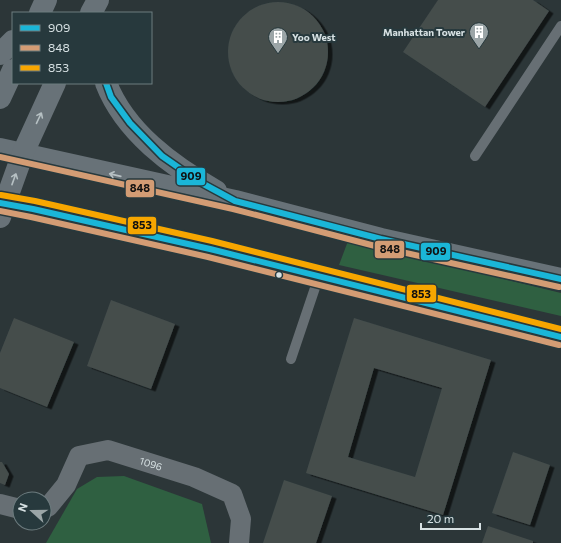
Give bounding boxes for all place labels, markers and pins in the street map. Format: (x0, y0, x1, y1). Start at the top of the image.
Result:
building icon: Manhattan Tower (468, 21, 490, 49)
building icon: Yoo West (267, 26, 289, 54)
place label: Manhattan Tower (383, 26, 465, 38)
place label: Yoo West (292, 31, 336, 43)
unlabelled marker (274, 270, 284, 280)

